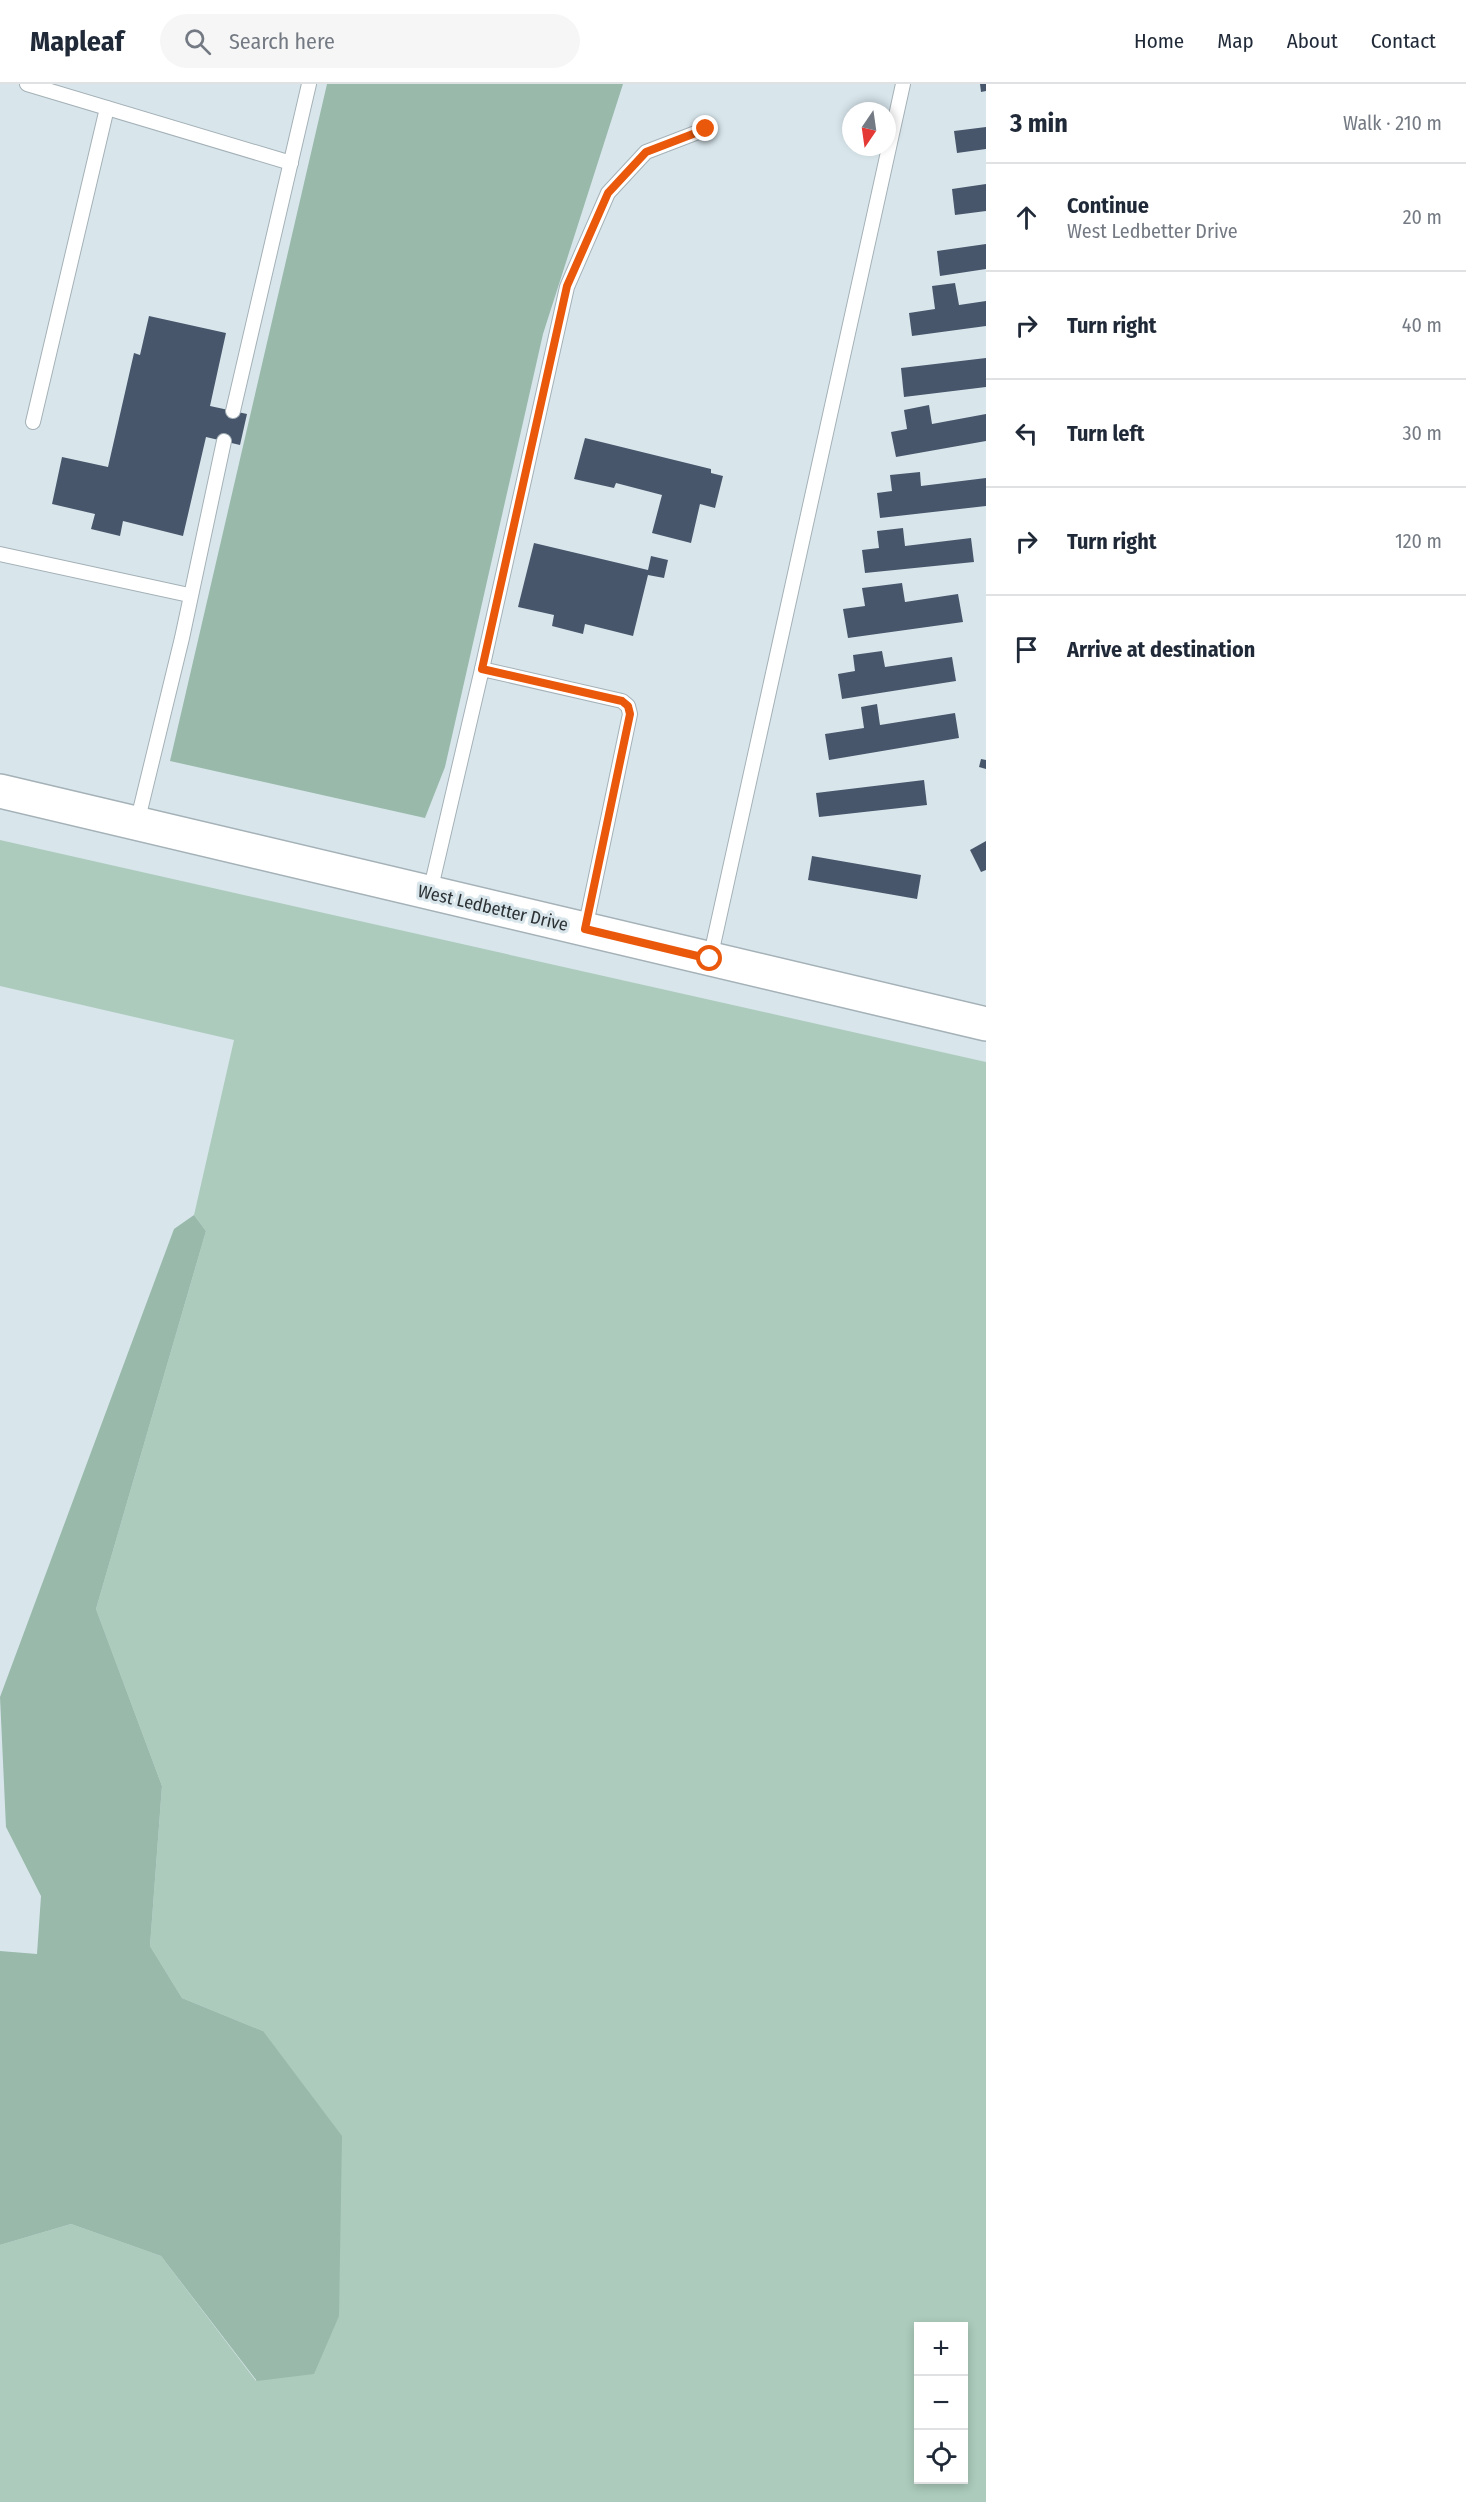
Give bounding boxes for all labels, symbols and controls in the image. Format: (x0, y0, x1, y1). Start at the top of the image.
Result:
search box (160, 14, 580, 68)
text: Mapleaf (30, 25, 124, 58)
icon: search (181, 25, 214, 58)
text: Search here (229, 28, 335, 55)
text: Home (1134, 28, 1184, 54)
text: Map (1217, 28, 1254, 54)
text: About (1287, 28, 1338, 54)
text: Contact (1371, 28, 1436, 54)
north arrow (842, 102, 896, 156)
text: 3 min (1010, 108, 1068, 139)
text: Walk · 210 m (1343, 111, 1442, 135)
route end (692, 115, 718, 141)
text: Continue (1067, 192, 1149, 219)
icon: ahead (1010, 201, 1043, 234)
text: 20 m (1403, 205, 1442, 229)
text: West Ledbetter Drive (1067, 219, 1238, 243)
icon: right (1010, 309, 1043, 342)
text: Turn right (1067, 312, 1156, 339)
text: 40 m (1402, 313, 1442, 337)
icon: left (1010, 417, 1043, 450)
text: Turn left (1067, 420, 1145, 447)
text: 30 m (1402, 421, 1442, 445)
icon: right (1010, 525, 1043, 558)
text: Turn right (1067, 528, 1156, 555)
text: 120 m (1395, 529, 1442, 553)
icon: arrive (1010, 633, 1043, 666)
text: Arrive at destination (1067, 636, 1255, 663)
street label: West Ledbetter Drive (416, 880, 570, 936)
route start (696, 945, 722, 971)
map controls (914, 2322, 968, 2484)
button: + (914, 2322, 968, 2376)
button: − (914, 2376, 968, 2430)
button: locate (914, 2430, 968, 2484)

